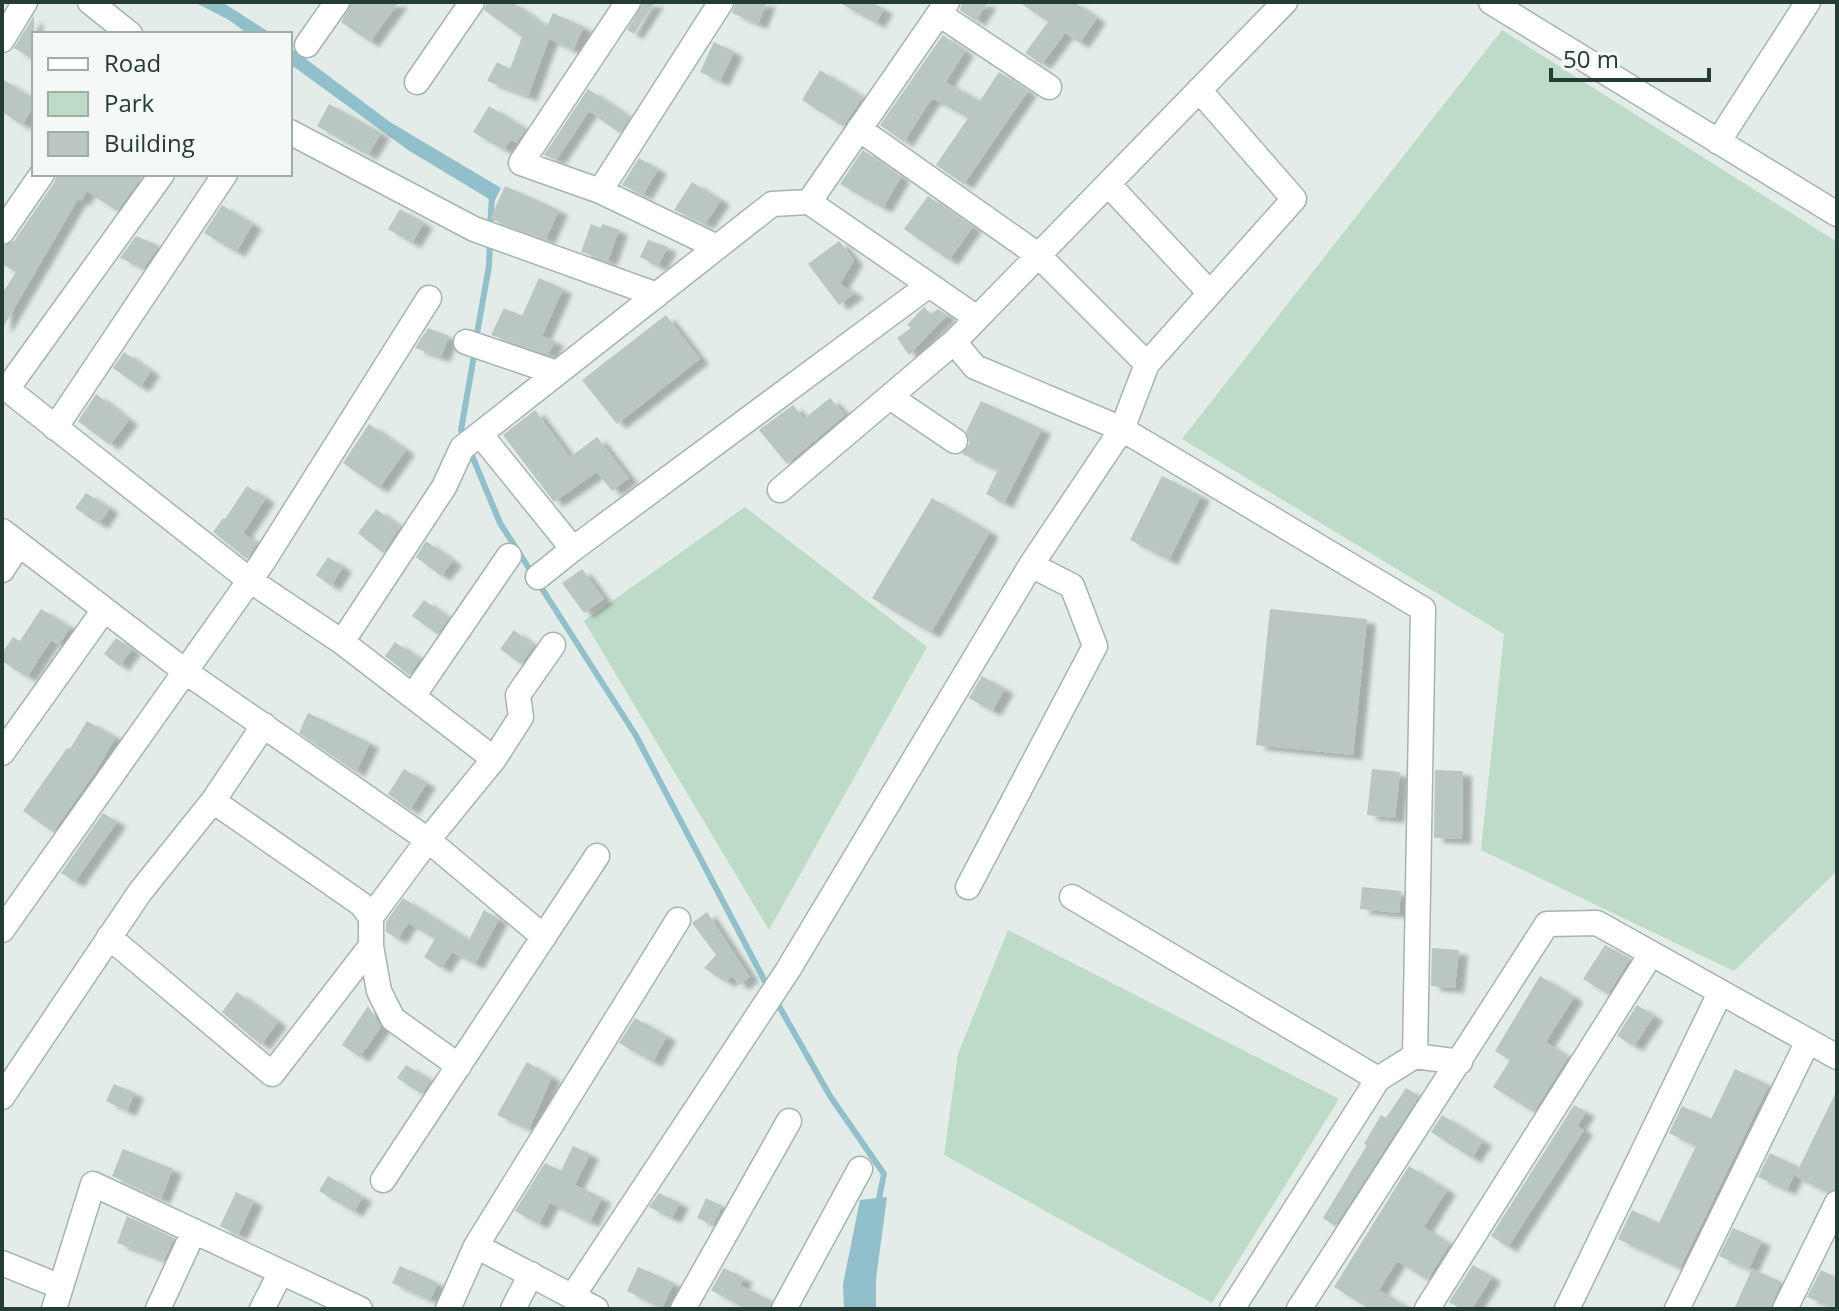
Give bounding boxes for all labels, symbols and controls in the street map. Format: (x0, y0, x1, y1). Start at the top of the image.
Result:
legend (32, 32, 292, 176)
scale bar (1551, 32, 1709, 82)
text: 50 m (1563, 42, 1619, 75)
text: Road (104, 46, 161, 79)
text: Park (104, 86, 155, 119)
text: Building (104, 126, 195, 159)

